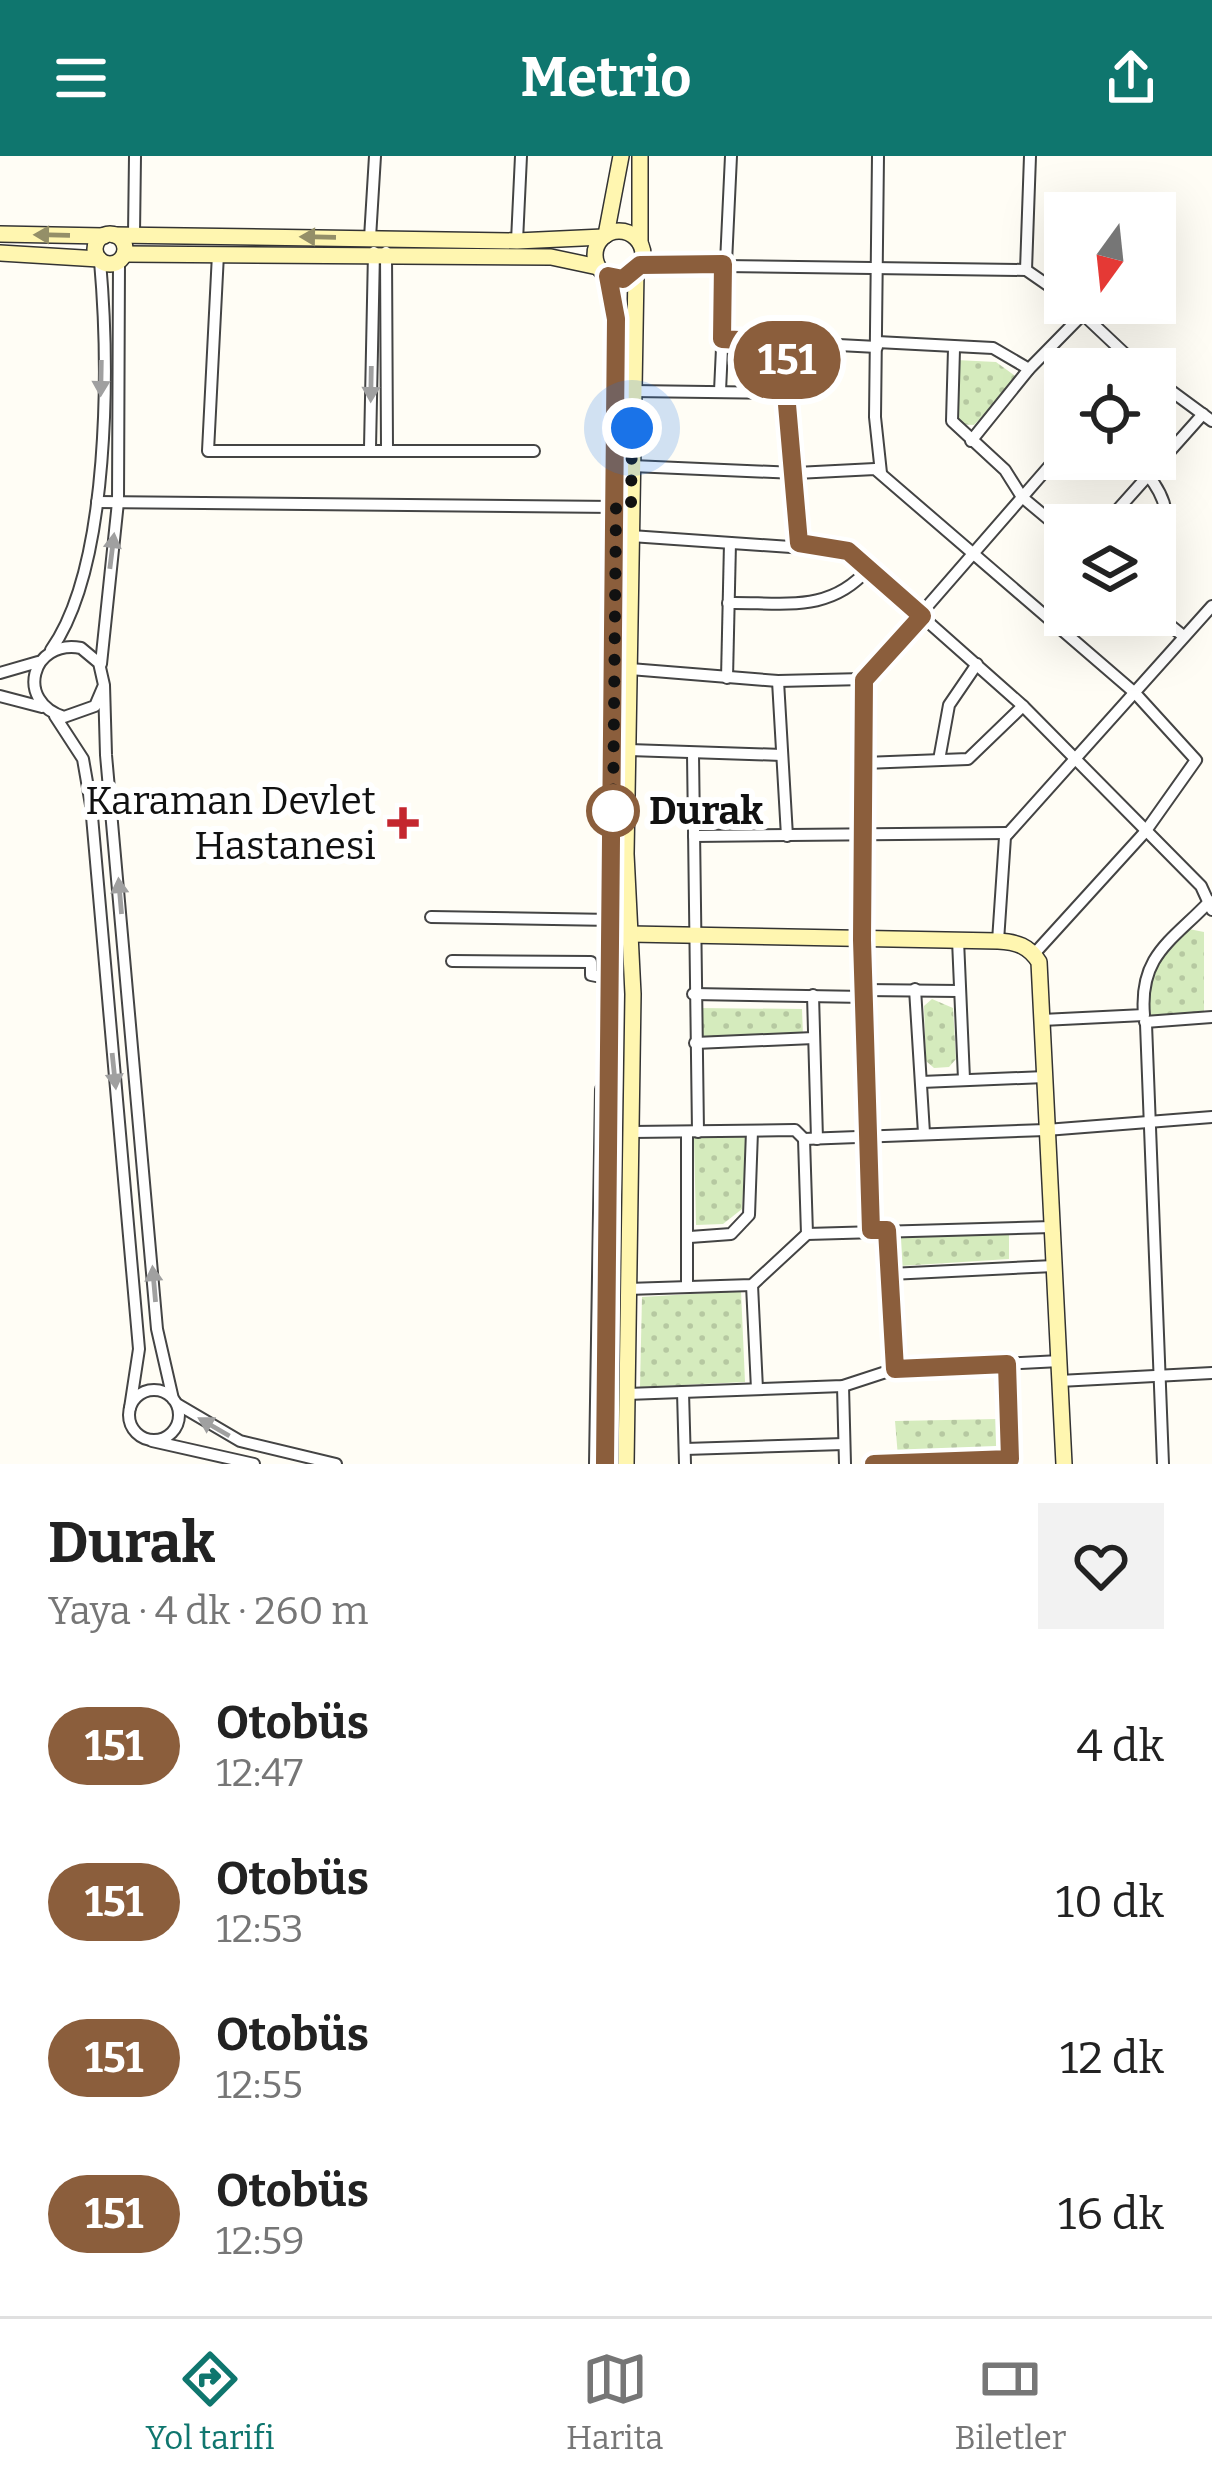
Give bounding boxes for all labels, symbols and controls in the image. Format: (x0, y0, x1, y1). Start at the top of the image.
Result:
icon: menu (48, 45, 114, 111)
icon: share (1098, 45, 1164, 111)
text: Metrio (520, 46, 692, 110)
north arrow (1044, 192, 1176, 324)
map controls (1044, 192, 1176, 636)
one-way arrow (32, 225, 70, 244)
one-way arrow (298, 227, 336, 247)
line badge: 151 (718, 321, 856, 399)
text: 151 (758, 335, 816, 385)
button: locate (1044, 348, 1176, 480)
one-way arrow (91, 360, 111, 398)
one-way arrow (361, 366, 381, 404)
your location (602, 398, 662, 458)
button: layers (1044, 504, 1176, 636)
one-way arrow (103, 532, 122, 569)
place label: Karaman Devlet Hastanesi (85, 778, 376, 869)
marker: Durak (588, 786, 638, 836)
place label: Durak (649, 788, 764, 834)
marker: Karaman Devlet Hastanesi (387, 807, 419, 839)
one-way arrow (111, 877, 130, 914)
one-way arrow (105, 1052, 124, 1090)
one-way arrow (144, 1265, 163, 1302)
one-way arrow (198, 1418, 231, 1439)
button: heart (1038, 1503, 1164, 1629)
text: Durak (48, 1509, 215, 1577)
text: Yaya · 4 dk · 260 m (48, 1588, 368, 1634)
text: Otobüs (216, 1696, 369, 1750)
text: 4 dk (1077, 1719, 1164, 1773)
text: 151 (85, 1721, 143, 1771)
text: 12:47 (216, 1750, 303, 1796)
text: Otobüs (216, 1852, 369, 1906)
text: 10 dk (1056, 1875, 1164, 1929)
text: 151 (85, 1877, 143, 1927)
text: 12:53 (216, 1906, 303, 1952)
text: Otobüs (216, 2008, 369, 2062)
text: 12 dk (1060, 2031, 1164, 2085)
text: 151 (85, 2033, 143, 2083)
text: 12:55 (216, 2062, 303, 2108)
text: Otobüs (216, 2164, 369, 2218)
text: 16 dk (1058, 2187, 1164, 2241)
text: 151 (85, 2189, 143, 2239)
text: 12:59 (216, 2218, 305, 2264)
tab: Yol tarifi (146, 2346, 275, 2458)
tab: Harita (566, 2346, 663, 2458)
tab: Biletler (955, 2346, 1066, 2458)

